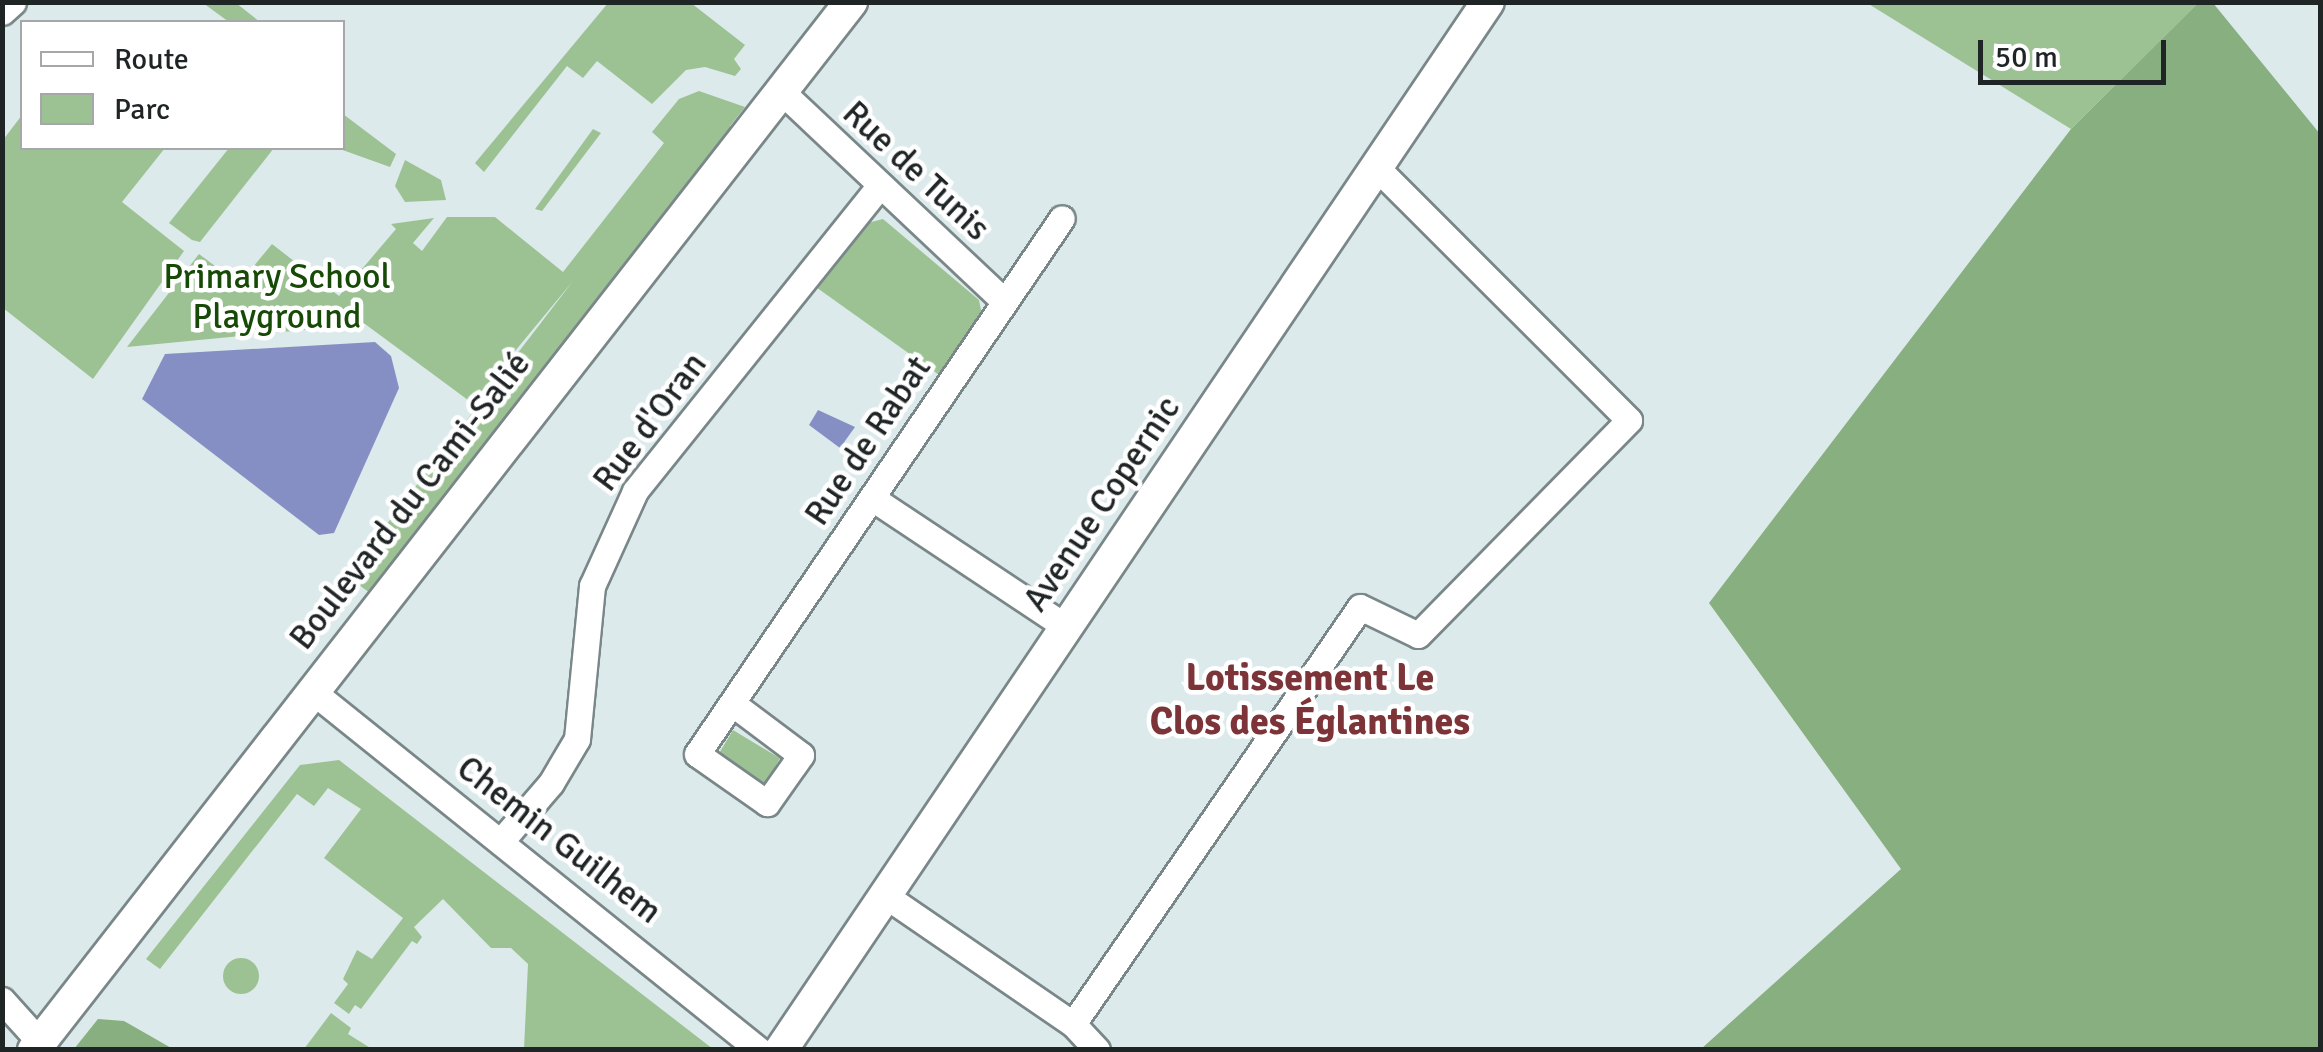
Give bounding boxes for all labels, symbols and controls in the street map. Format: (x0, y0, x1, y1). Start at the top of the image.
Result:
legend (20, 20, 345, 150)
scale bar (1983, 20, 2170, 82)
text: 50 m (1995, 39, 2058, 76)
text: Route (114, 41, 189, 78)
text: Parc (114, 91, 170, 128)
street label: Rue de Tunis (834, 92, 998, 250)
park label: Primary School Playground (163, 256, 391, 338)
street label: Boulevard du Cami-Salié (281, 344, 539, 658)
street label: Rue d'Oran (584, 344, 716, 500)
street label: Rue de Rabat (796, 348, 940, 534)
street label: Avenue Copernic (1015, 389, 1189, 619)
district label: Lotissement Le Clos des Églantines (1150, 655, 1470, 744)
street label: Chemin Guilhem (449, 747, 669, 933)

